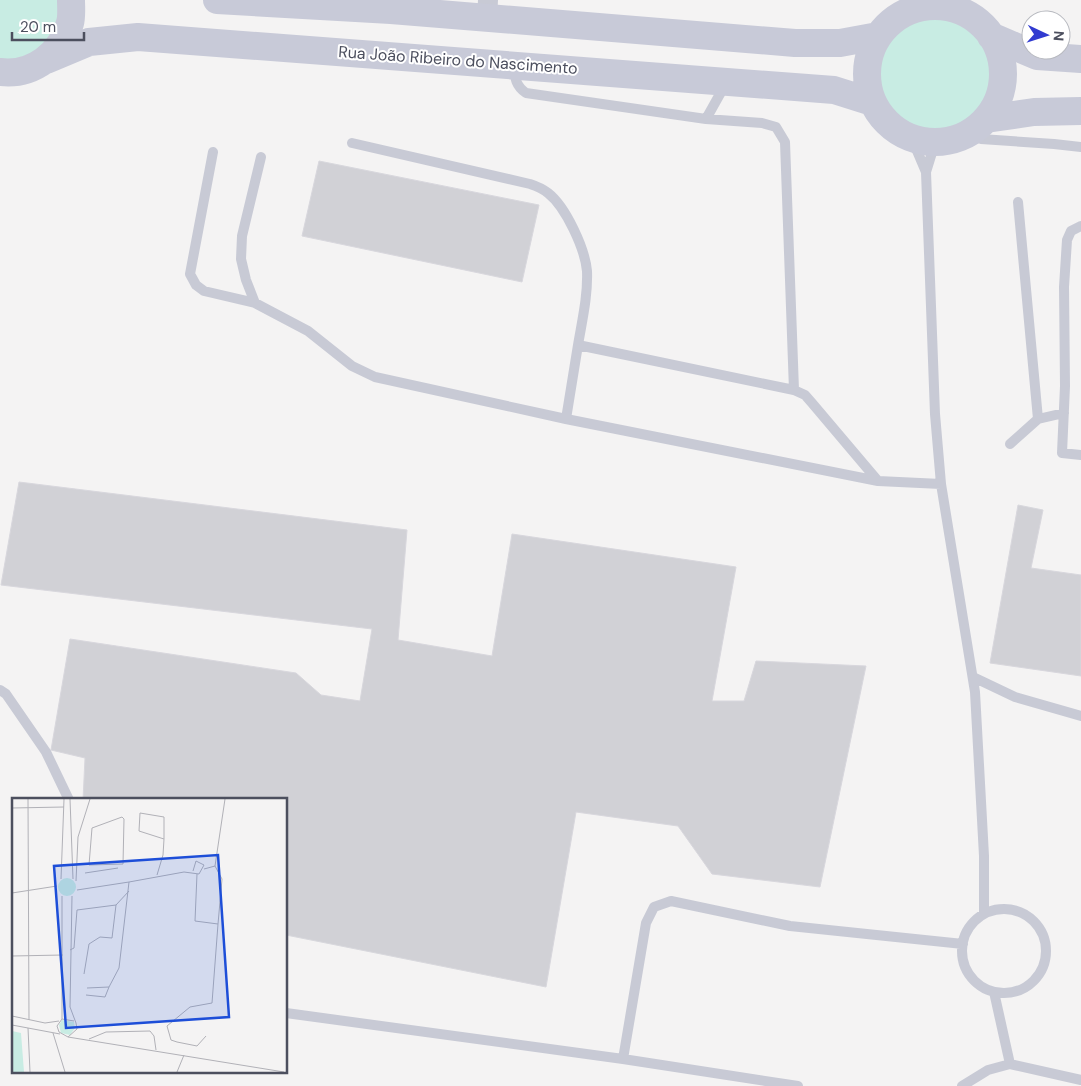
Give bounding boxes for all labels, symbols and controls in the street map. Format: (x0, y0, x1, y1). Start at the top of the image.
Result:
scale bar (12, 10, 85, 42)
north arrow (1021, 10, 1071, 60)
text: 20 m (20, 17, 56, 37)
text: N (1050, 30, 1068, 42)
street label: Rua João Ribeiro do Nascimento (338, 41, 578, 79)
inset map (12, 798, 288, 1074)

